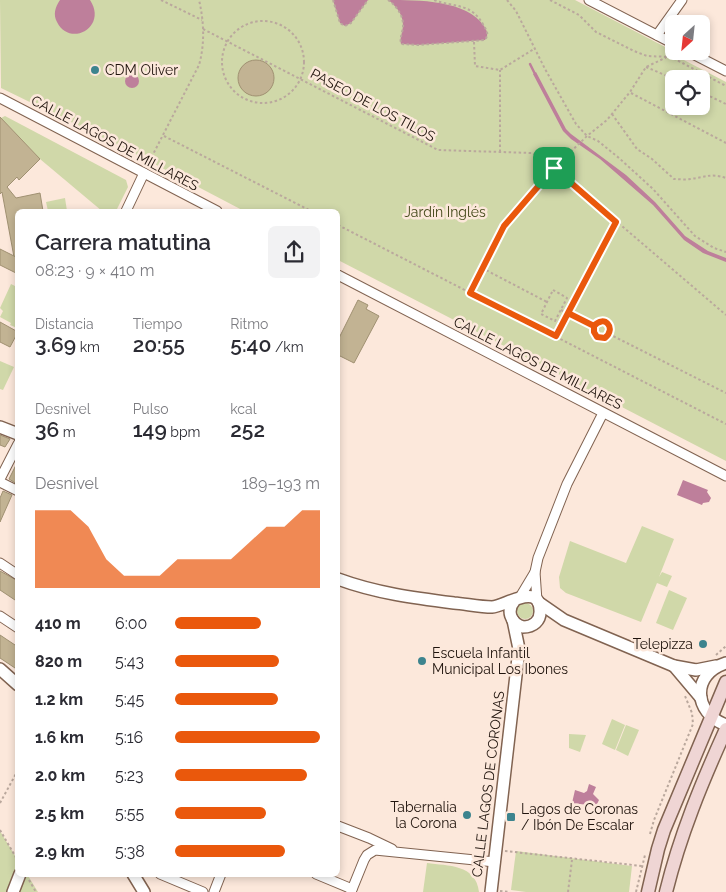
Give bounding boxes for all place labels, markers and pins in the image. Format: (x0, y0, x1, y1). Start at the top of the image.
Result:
place label: CDM Oliver (105, 62, 178, 78)
marker: CDM Oliver (89, 64, 101, 76)
pin (533, 147, 575, 189)
place label: Telepizza (633, 636, 693, 652)
marker: Telepizza (697, 638, 709, 650)
place label: Escuela Infantil Municipal Los Ibones (432, 645, 568, 677)
marker: Escuela Infantil Municipal Los Ibones (416, 655, 428, 667)
place label: Tabernalia la Corona (390, 799, 457, 831)
place label: Lagos de Coronas / Ibón De Escalar (521, 801, 638, 833)
marker: Tabernalia la Corona (461, 809, 473, 821)
marker: Lagos de Coronas / Ibón De Escalar (505, 811, 517, 823)

